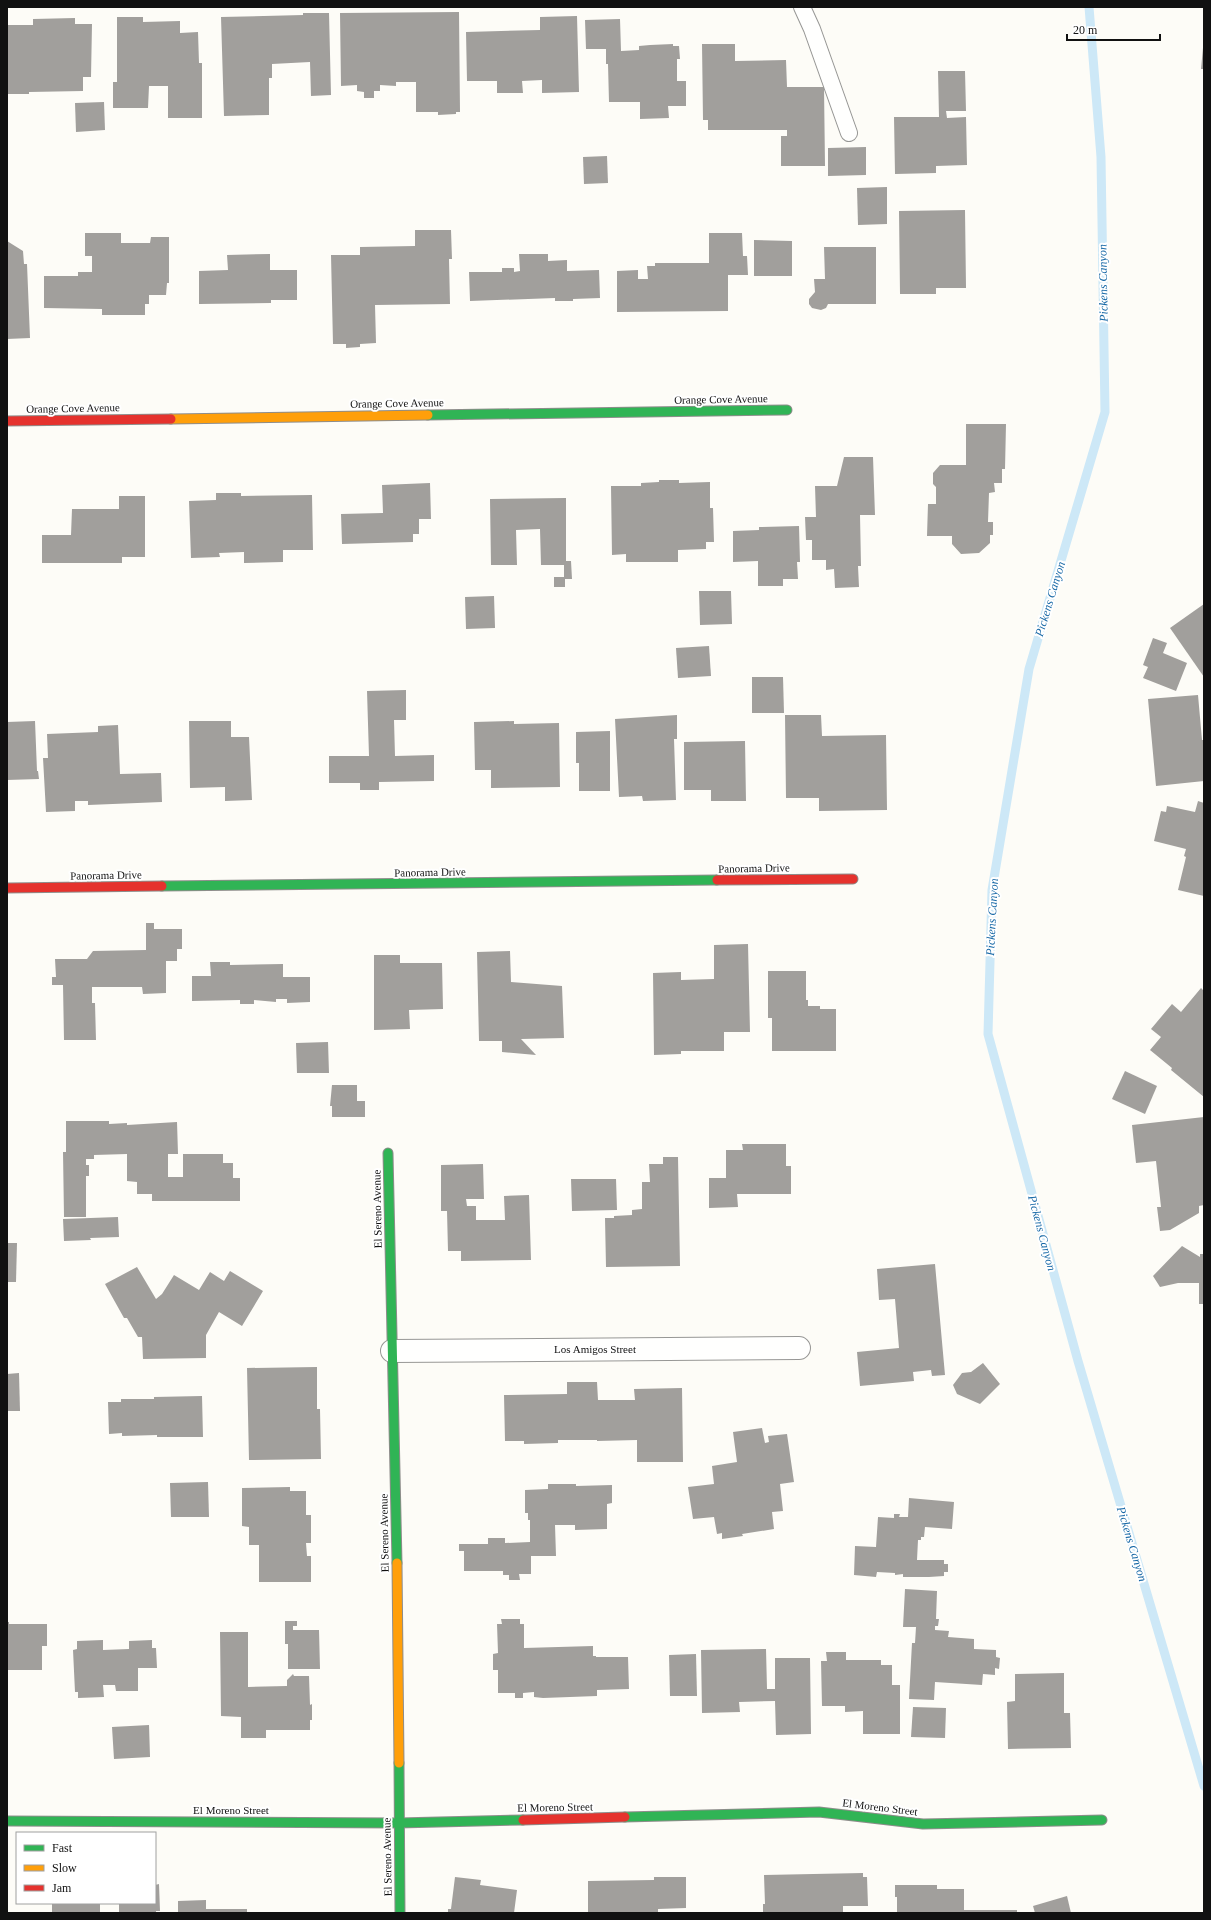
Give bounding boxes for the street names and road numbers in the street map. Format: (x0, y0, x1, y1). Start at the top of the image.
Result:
street label: Orange Cove Avenue (674, 392, 768, 406)
street label: Orange Cove Avenue (350, 396, 444, 410)
street label: Orange Cove Avenue (26, 401, 120, 415)
street label: Panorama Drive (718, 861, 790, 875)
street label: Panorama Drive (394, 865, 466, 879)
street label: Panorama Drive (70, 868, 142, 882)
street label: El Sereno Avenue (370, 1169, 384, 1248)
street label: Los Amigos Street (554, 1343, 636, 1355)
street label: El Sereno Avenue (377, 1493, 391, 1572)
street label: El Moreno Street (842, 1796, 918, 1818)
street label: El Moreno Street (517, 1800, 593, 1814)
street label: El Moreno Street (193, 1804, 269, 1816)
street label: El Sereno Avenue (380, 1817, 394, 1896)

